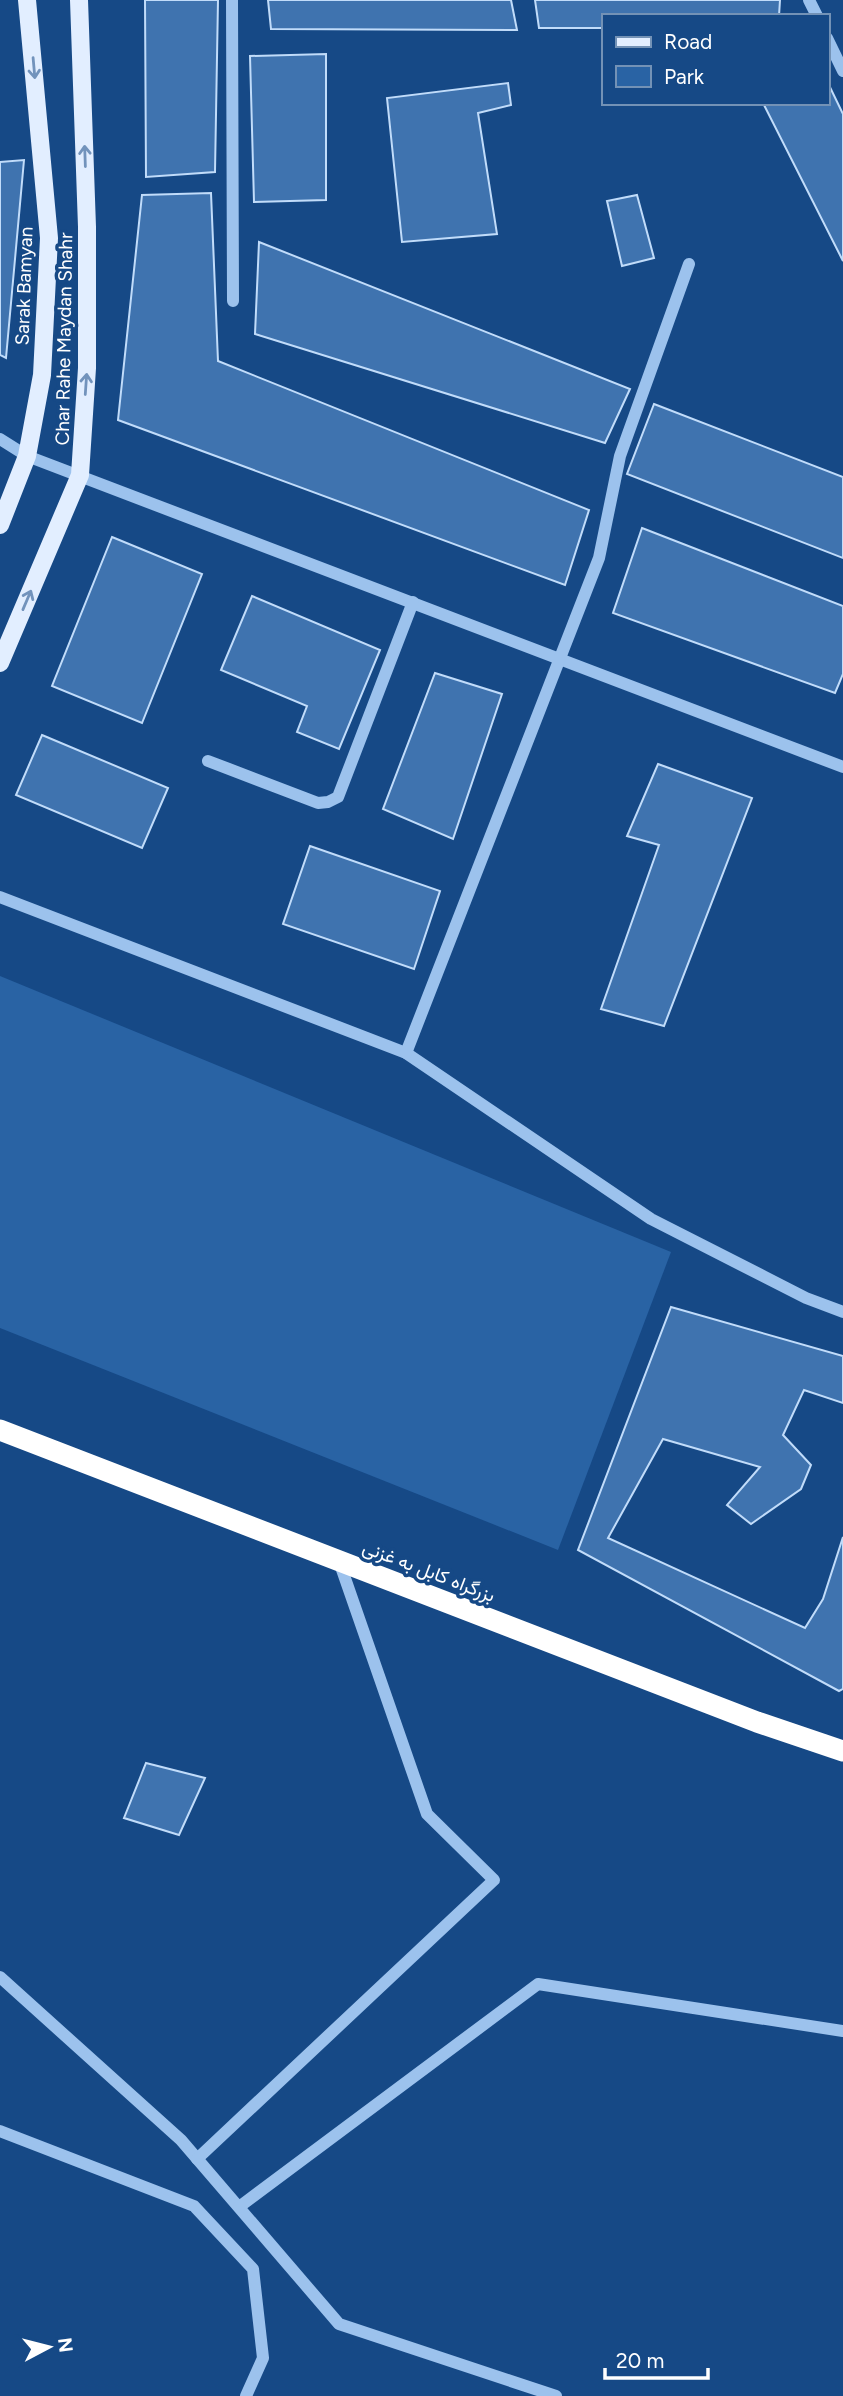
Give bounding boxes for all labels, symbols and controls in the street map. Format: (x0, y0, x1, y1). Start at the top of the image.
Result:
legend (602, 14, 829, 105)
text: Road (664, 29, 712, 54)
one-way arrow (28, 56, 41, 79)
text: Park (664, 64, 705, 89)
one-way arrow (78, 145, 92, 168)
street label: Sarak Bamyan (10, 226, 38, 346)
street label: Char Rahe Maydan Shahr (51, 232, 77, 446)
one-way arrow (80, 372, 93, 395)
one-way arrow (21, 590, 34, 611)
street label: بزرگراه کابل به غزنی (359, 1535, 499, 1607)
north arrow (14, 2312, 84, 2382)
text: N (53, 2336, 78, 2354)
scale bar (605, 2336, 708, 2380)
text: 20 m (616, 2348, 664, 2373)

